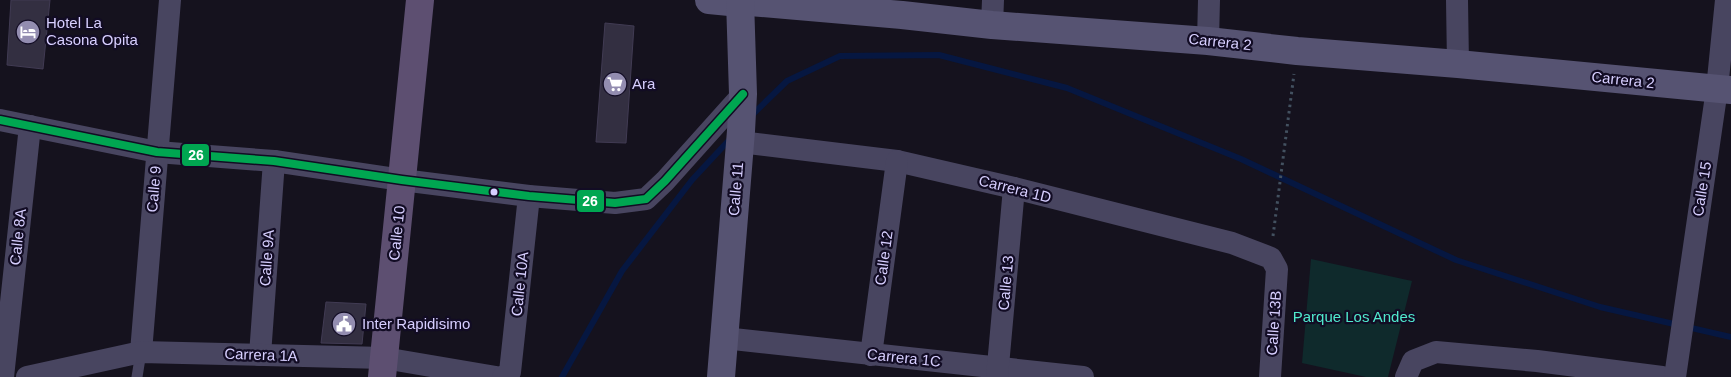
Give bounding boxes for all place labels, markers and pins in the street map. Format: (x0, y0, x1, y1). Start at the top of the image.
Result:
place label: Hotel La Casona Opita (46, 14, 138, 48)
hotel icon: Hotel La Casona Opita (15, 19, 41, 45)
supermarket icon: Ara (602, 71, 628, 97)
place label: Ara (632, 75, 656, 92)
unlabelled marker (489, 187, 499, 197)
public building icon: Inter Rapidisimo (331, 311, 357, 337)
place label: Inter Rapidisimo (362, 315, 470, 332)

